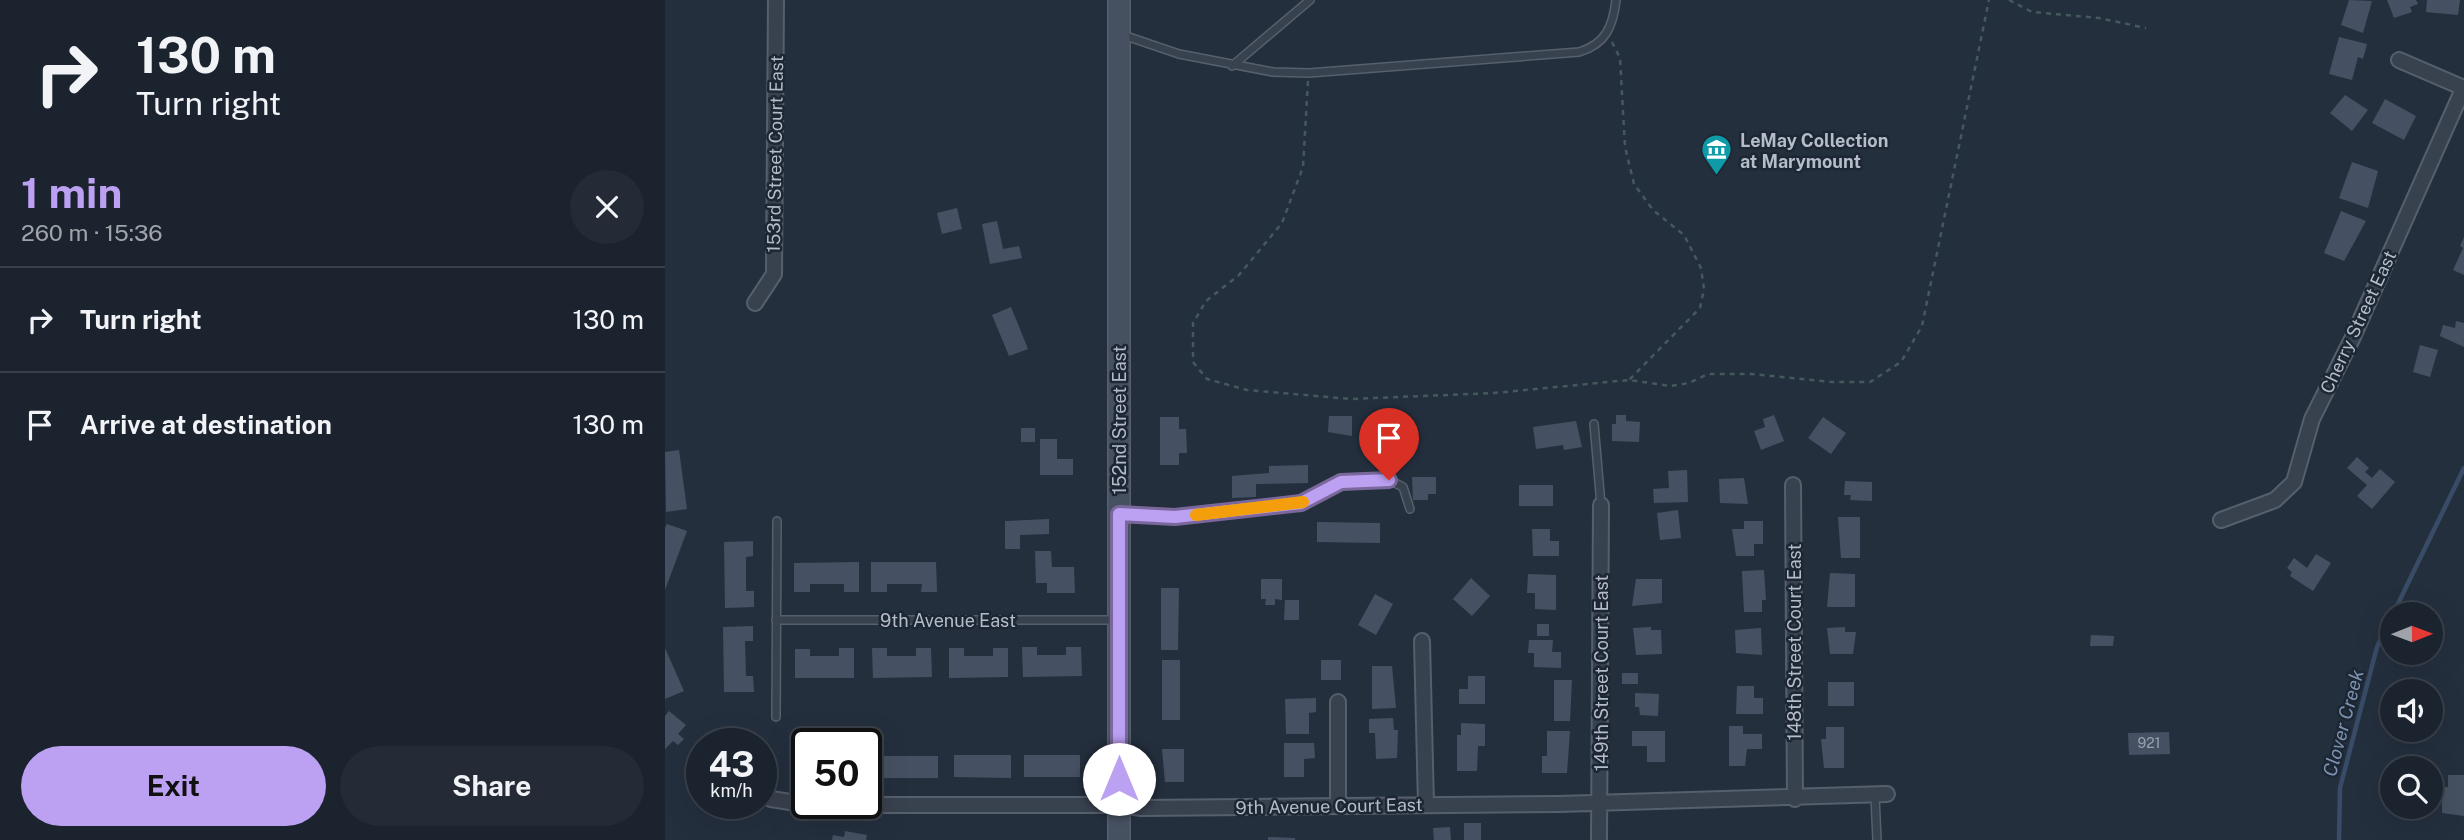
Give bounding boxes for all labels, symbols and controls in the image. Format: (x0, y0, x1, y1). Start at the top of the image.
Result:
text: 130 m (136, 26, 276, 84)
icon: right (21, 28, 112, 119)
street label: 153rd Street Court East (763, 55, 787, 253)
text: Turn right (136, 85, 281, 122)
place label: LeMay Collection at Marymount (1740, 130, 1888, 172)
museum icon: LeMay Collection at Marymount (1700, 133, 1734, 177)
text: 1 min (21, 168, 122, 217)
button: close (570, 170, 644, 244)
text: 260 m · 15:36 (21, 219, 163, 246)
street label: Cherry Street East (2316, 247, 2400, 397)
icon: right (21, 301, 59, 339)
text: Turn right (80, 304, 202, 335)
text: 130 m (572, 304, 644, 335)
street label: 152nd Street East (1109, 346, 1130, 494)
icon: arrive (21, 406, 59, 444)
pin (1359, 408, 1419, 480)
text: Arrive at destination (80, 409, 332, 440)
text: 130 m (572, 409, 644, 440)
icon: arrive (1370, 419, 1408, 457)
street label: 148th Street Court East (1784, 543, 1805, 741)
street label: 149th Street Court East (1591, 575, 1612, 771)
north arrow (2380, 602, 2443, 665)
map controls (2380, 602, 2443, 819)
street label: 9th Avenue East (880, 610, 1016, 631)
water label: Clover Creek (2318, 666, 2368, 779)
button: sound (2380, 679, 2443, 742)
speed limit sign: 50 (791, 728, 882, 819)
house number: 921 (2138, 735, 2160, 751)
position arrow (1082, 742, 1156, 816)
text: 43 (708, 744, 755, 785)
button: Exit (21, 746, 326, 826)
button: Share (340, 746, 644, 826)
button: search (2380, 756, 2443, 819)
text: km/h (710, 780, 753, 801)
street label: 9th Avenue Court East (1235, 794, 1423, 818)

